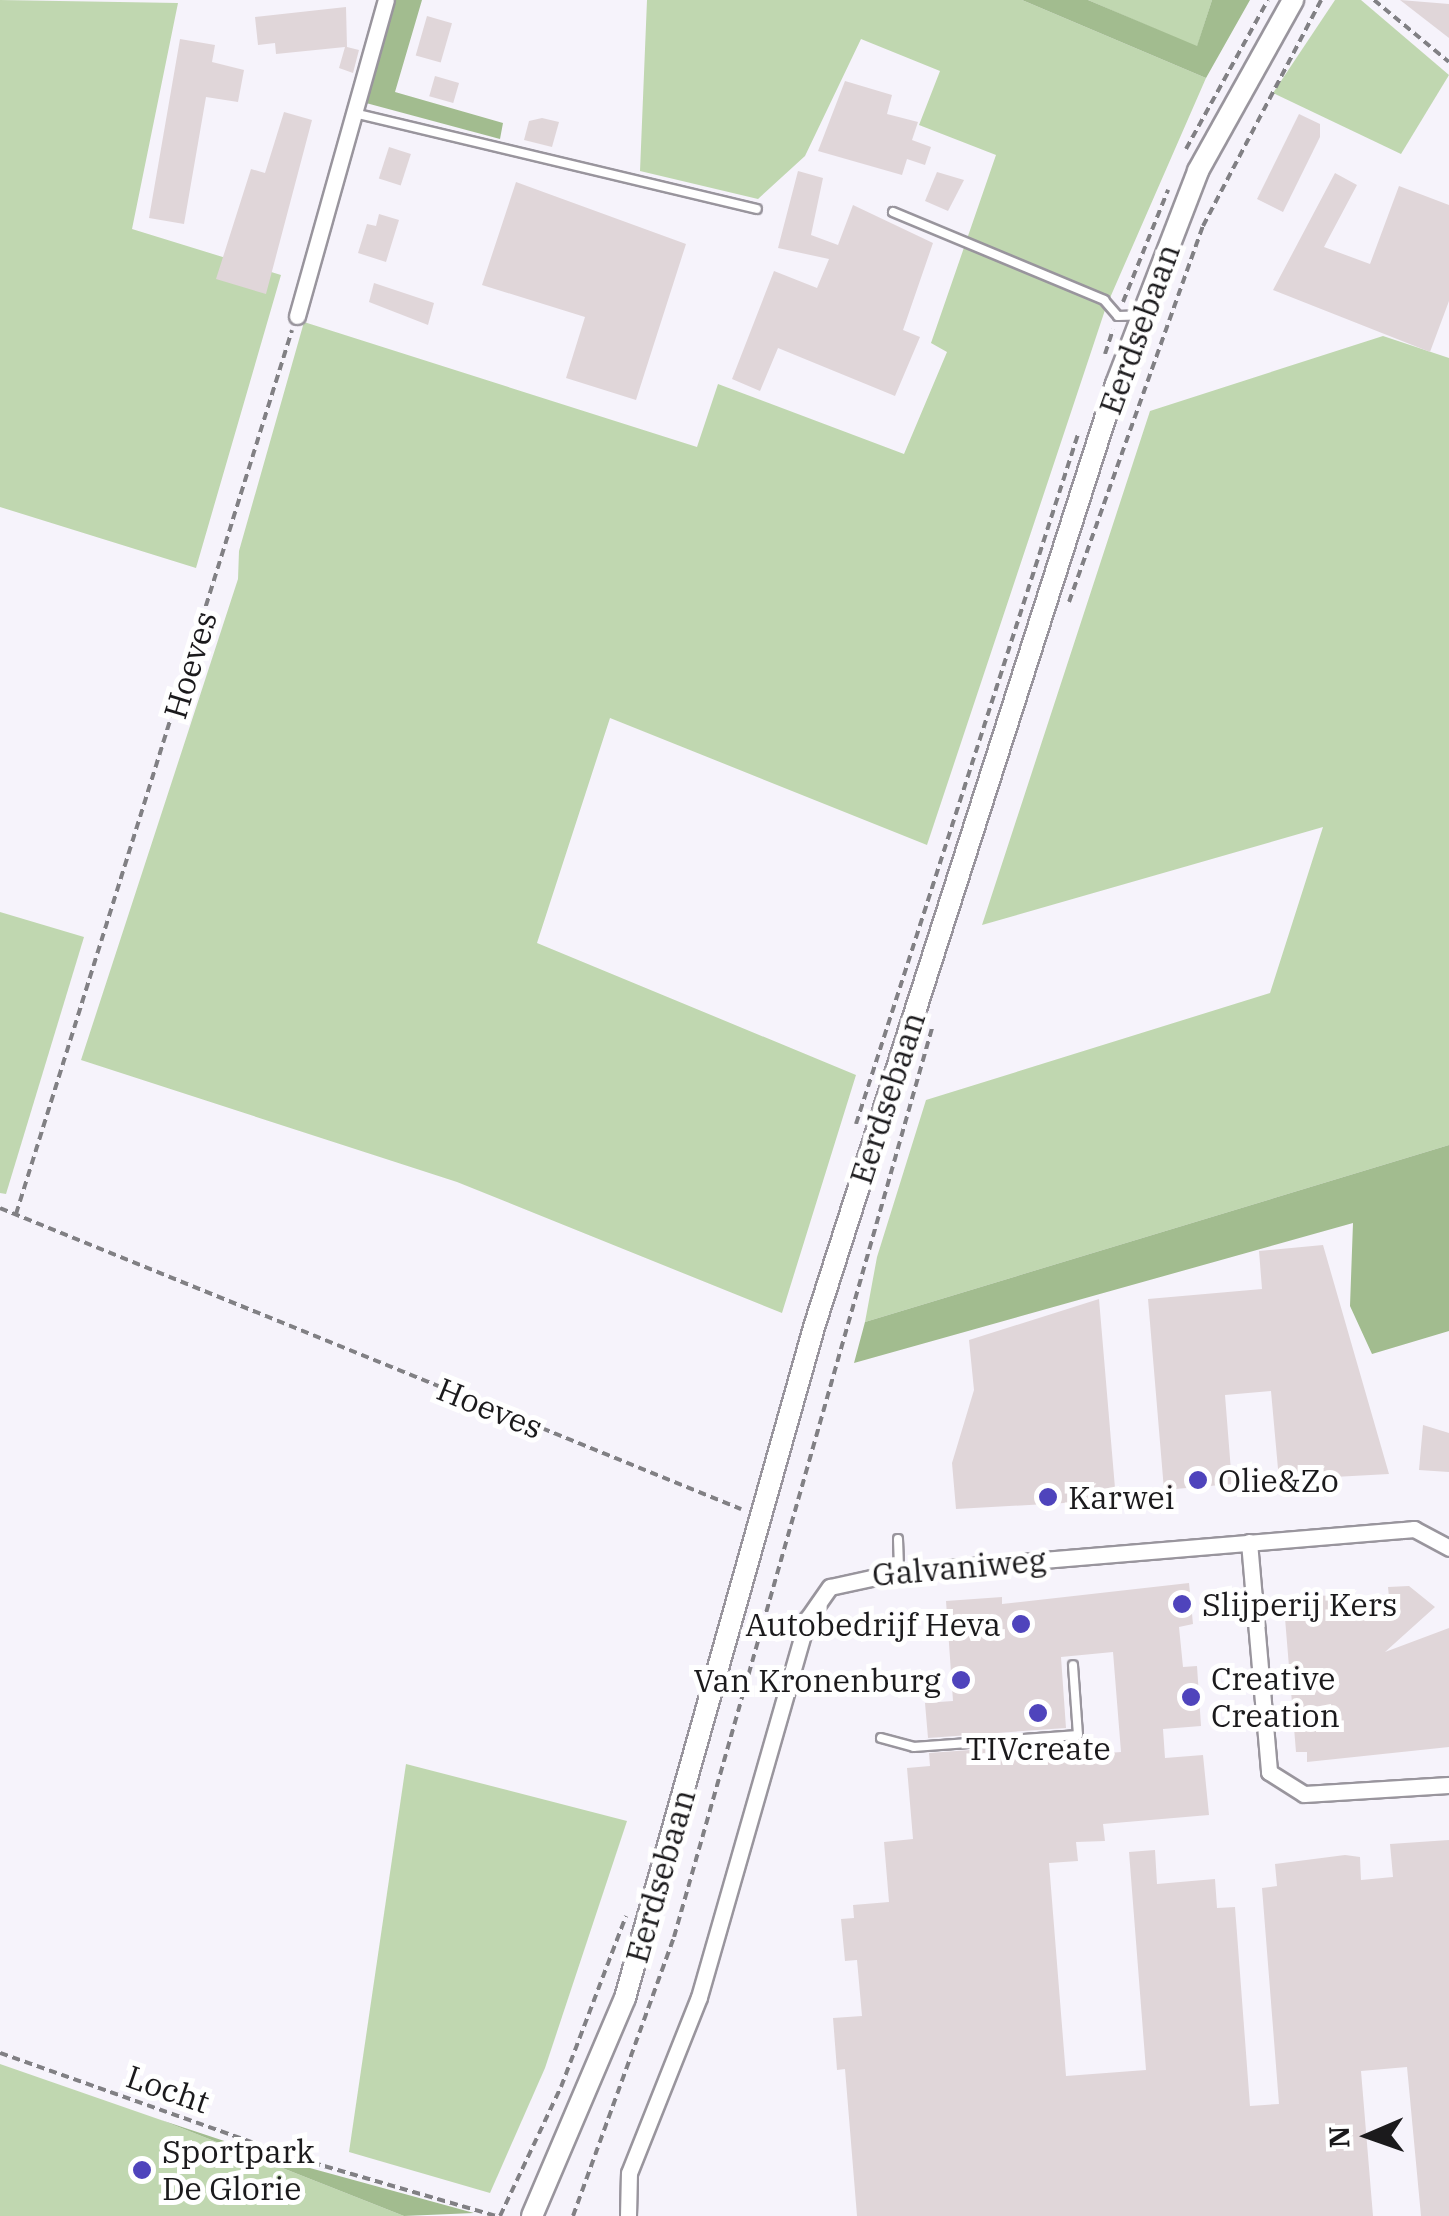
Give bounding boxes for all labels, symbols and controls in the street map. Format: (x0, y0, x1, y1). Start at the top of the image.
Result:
street label: Eerdsebaan (1090, 239, 1188, 419)
street label: Hoeves (156, 607, 224, 723)
street label: Eerdsebaan (841, 1007, 933, 1189)
street label: Hoeves (432, 1370, 548, 1446)
place label: Olie&Zo (1218, 1461, 1339, 1499)
marker: Olie&Zo (1187, 1469, 1209, 1491)
place label: Karwei (1068, 1478, 1175, 1516)
marker: Karwei (1037, 1486, 1059, 1508)
street label: Galvaniweg (870, 1540, 1048, 1594)
place label: Slijperij Kers (1202, 1585, 1397, 1623)
marker: Slijperij Kers (1171, 1593, 1193, 1615)
place label: Autobedrijf Heva (745, 1605, 1001, 1643)
marker: Autobedrijf Heva (1010, 1613, 1032, 1635)
place label: Creative Creation (1211, 1660, 1340, 1735)
place label: Van Kronenburg (693, 1661, 941, 1699)
marker: Van Kronenburg (950, 1669, 972, 1691)
marker: Creative Creation (1180, 1686, 1202, 1708)
marker: TIVcreate (1027, 1702, 1049, 1724)
place label: TIVcreate (965, 1729, 1111, 1767)
street label: Eerdsebaan (617, 1785, 703, 1967)
street label: Locht (121, 2057, 215, 2121)
north arrow (1319, 2086, 1419, 2186)
text: N (1320, 2125, 1357, 2149)
place label: Sportpark De Glorie (162, 2133, 315, 2208)
marker: Sportpark De Glorie (131, 2159, 153, 2181)

